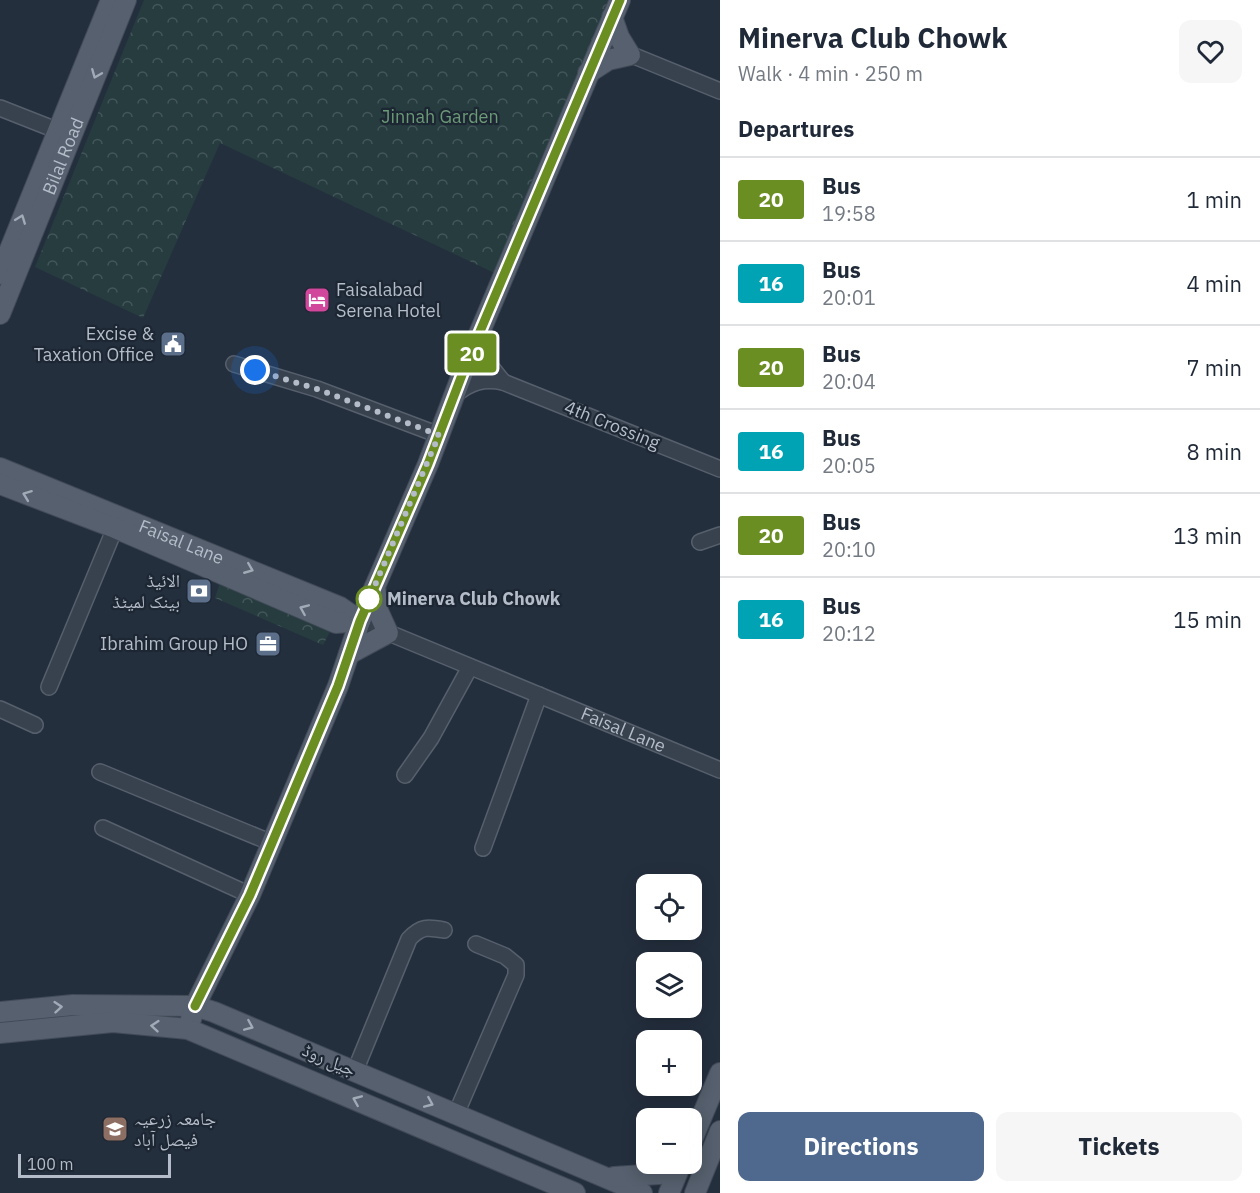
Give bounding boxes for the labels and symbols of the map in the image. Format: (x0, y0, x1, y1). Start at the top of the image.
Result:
one-way arrow (91, 67, 103, 78)
park label: Jinnah Garden (381, 105, 499, 128)
street label: Bilal Road (37, 114, 89, 198)
one-way arrow (14, 215, 27, 225)
place label: Faisalabad Serena Hotel (336, 278, 441, 322)
hotel icon: Faisalabad Serena Hotel (302, 285, 332, 315)
place label: Excise & Taxation Office (34, 322, 154, 366)
public building icon: Excise & Taxation Office (158, 329, 188, 359)
line badge: 20 (445, 334, 499, 372)
your location (240, 355, 270, 385)
street label: 4th Crossing (561, 395, 664, 454)
one-way arrow (22, 489, 33, 502)
street label: Faisal Lane (136, 514, 228, 569)
one-way arrow (242, 562, 253, 574)
place label: الائیڈ بینک لمیٹڈ (112, 569, 180, 613)
bank icon: الائیڈ بینک لمیٹڈ (184, 576, 214, 606)
marker: Minerva Club Chowk (356, 586, 382, 612)
place label: Minerva Club Chowk (387, 587, 561, 610)
one-way arrow (300, 605, 311, 617)
office icon: Ibrahim Group HO (253, 629, 283, 659)
place label: Ibrahim Group HO (100, 632, 248, 655)
street label: Faisal Lane (578, 702, 670, 757)
one-way arrow (54, 1001, 63, 1014)
one-way arrow (243, 1019, 254, 1031)
one-way arrow (151, 1020, 160, 1033)
street label: جیل روڈ (299, 1038, 359, 1081)
one-way arrow (352, 1095, 363, 1107)
one-way arrow (422, 1096, 433, 1108)
place label: جامعہ زرعیہ فیصل آباد (134, 1107, 216, 1151)
school or university icon: جامعہ زرعیہ فیصل آباد (100, 1114, 130, 1144)
scale bar (18, 1151, 171, 1178)

